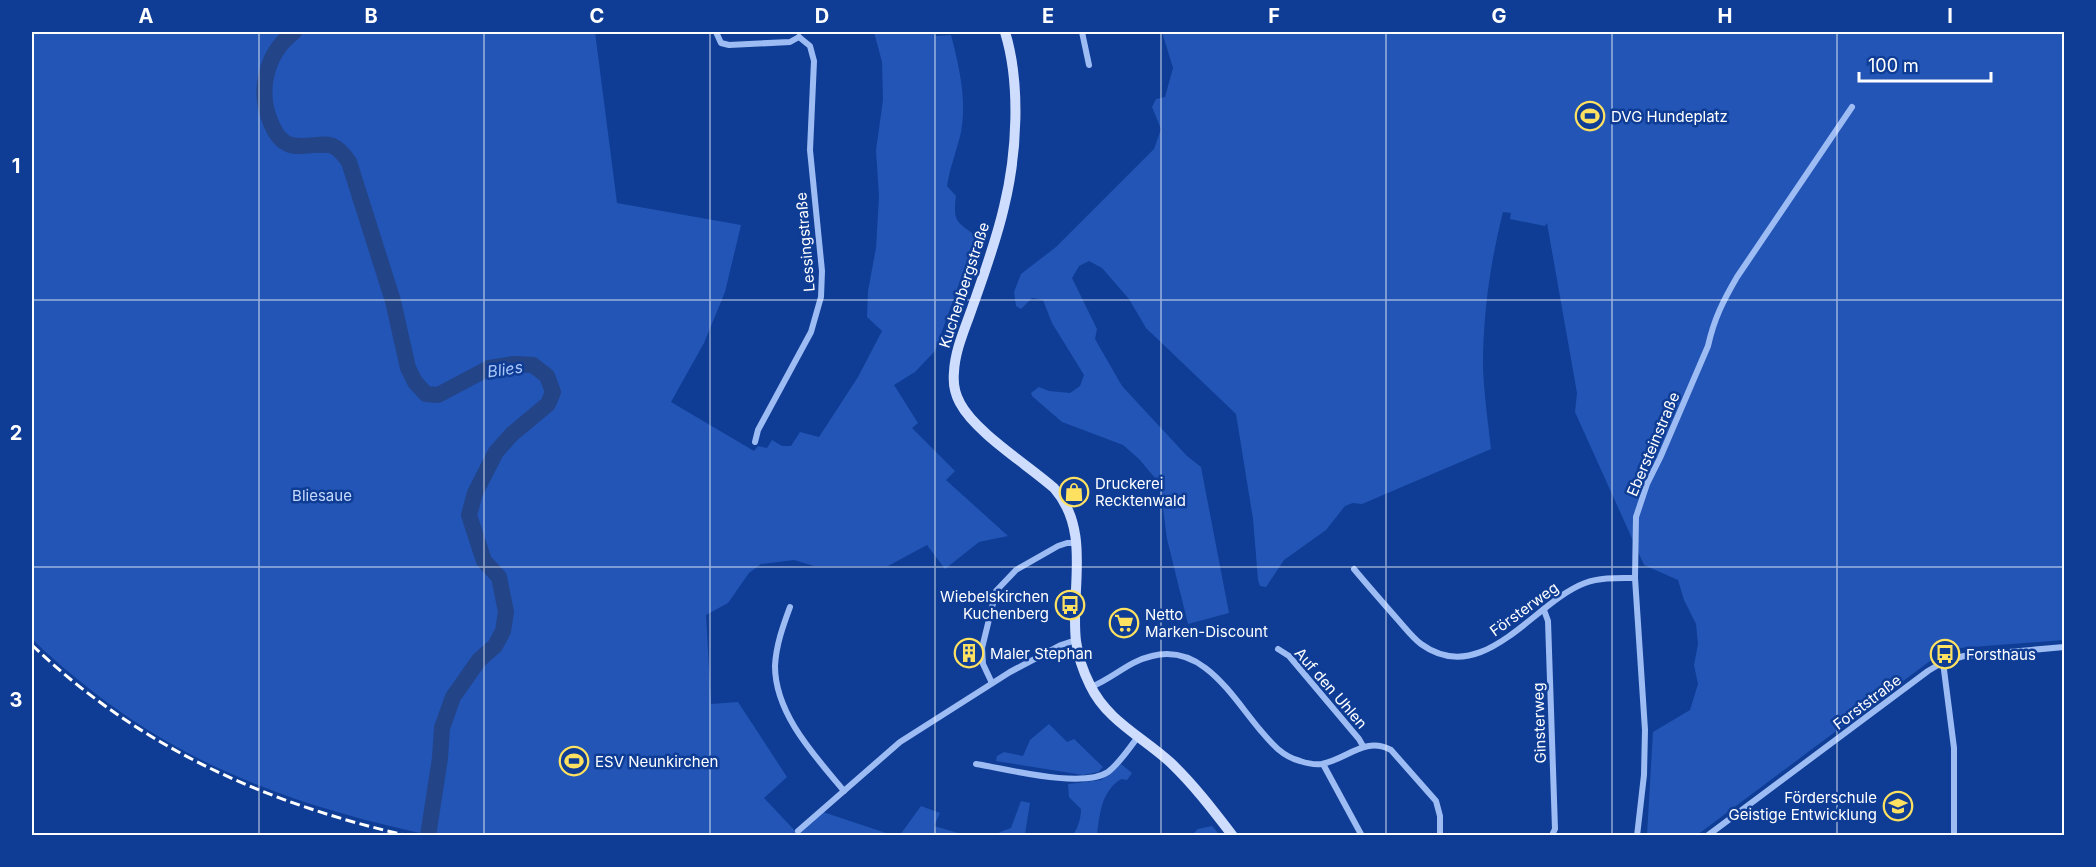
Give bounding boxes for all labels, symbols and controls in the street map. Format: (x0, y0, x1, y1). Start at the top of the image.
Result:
text: A (139, 4, 154, 28)
text: B (364, 4, 378, 28)
text: C (590, 4, 604, 28)
text: D (815, 4, 829, 28)
text: E (1042, 4, 1054, 28)
text: F (1268, 4, 1280, 28)
text: G (1491, 4, 1507, 28)
text: H (1718, 4, 1732, 28)
text: I (1947, 4, 1953, 28)
scale bar (1859, 45, 1991, 83)
text: 100 m (1868, 55, 1919, 76)
sports icon: DVG Hundeplatz (1574, 100, 1606, 132)
place label: DVG Hundeplatz (1611, 107, 1728, 126)
text: 1 (12, 154, 20, 178)
street label: Lessingstraße (791, 192, 819, 292)
street label: Kuchenbergstraße (935, 220, 993, 350)
water label: Blies (486, 357, 524, 381)
street label: Ebersteinstraße (1622, 389, 1684, 499)
text: 2 (10, 421, 22, 445)
place label: Druckerei Recktenwald (1095, 474, 1186, 510)
shop icon: Druckerei Recktenwald (1058, 476, 1090, 508)
park label: Bliesaue (292, 486, 352, 505)
street label: Försterweg (1486, 578, 1562, 640)
place label: Wiebelskirchen Kuchenberg (940, 587, 1049, 623)
bus stop icon: Wiebelskirchen Kuchenberg (1054, 589, 1086, 621)
place label: Netto Marken-Discount (1145, 605, 1268, 641)
supermarket icon: Netto Marken-Discount (1108, 607, 1140, 639)
building icon: Maler Stephan (953, 637, 985, 669)
bus stop icon: Forsthaus (1929, 638, 1961, 670)
place label: Maler Stephan (990, 644, 1093, 663)
street label: Auf den Uhlen (1291, 644, 1371, 732)
place label: Forsthaus (1966, 645, 2036, 664)
street label: Forststraße (1829, 670, 1905, 734)
street label: Ginsterweg (1528, 682, 1550, 764)
text: 3 (10, 688, 22, 712)
sports icon: ESV Neunkirchen (558, 745, 590, 777)
place label: ESV Neunkirchen (595, 752, 718, 771)
place label: Förderschule Geistige Entwicklung (1729, 788, 1877, 824)
school or university icon: Förderschule Geistige Entwicklung (1882, 790, 1914, 822)

